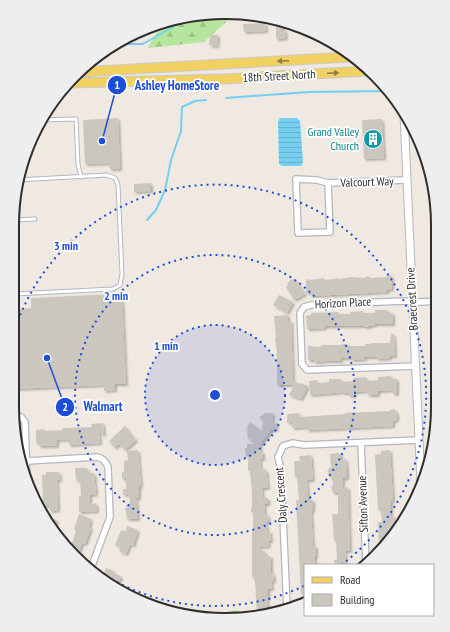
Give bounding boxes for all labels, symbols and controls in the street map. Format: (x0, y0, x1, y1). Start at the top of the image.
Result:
one-way arrow (277, 58, 289, 65)
street label: 18th Street North (242, 66, 316, 85)
one-way arrow (327, 69, 339, 76)
callout: Ashley HomeStore (107, 72, 228, 97)
text: 1 (114, 77, 120, 92)
text: Ashley HomeStore (134, 77, 220, 94)
place label: Grand Valley Church (308, 124, 359, 153)
building icon: Grand Valley Church (362, 128, 384, 150)
street label: Valcourt Way (339, 173, 394, 190)
text: 3 min (54, 238, 78, 253)
street label: Braecrest Drive (402, 267, 421, 331)
text: 2 min (104, 288, 128, 303)
street label: Horizon Place (314, 294, 372, 311)
text: 1 min (154, 338, 178, 353)
centre of rings (208, 388, 222, 402)
callout: Walmart (55, 394, 130, 419)
text: Walmart (82, 398, 123, 415)
text: 2 (62, 399, 68, 414)
street label: Daly Crescent (271, 466, 290, 523)
street label: Sifton Avenue (354, 475, 371, 533)
legend (304, 564, 434, 616)
text: Road (340, 572, 360, 587)
text: Building (340, 592, 375, 607)

